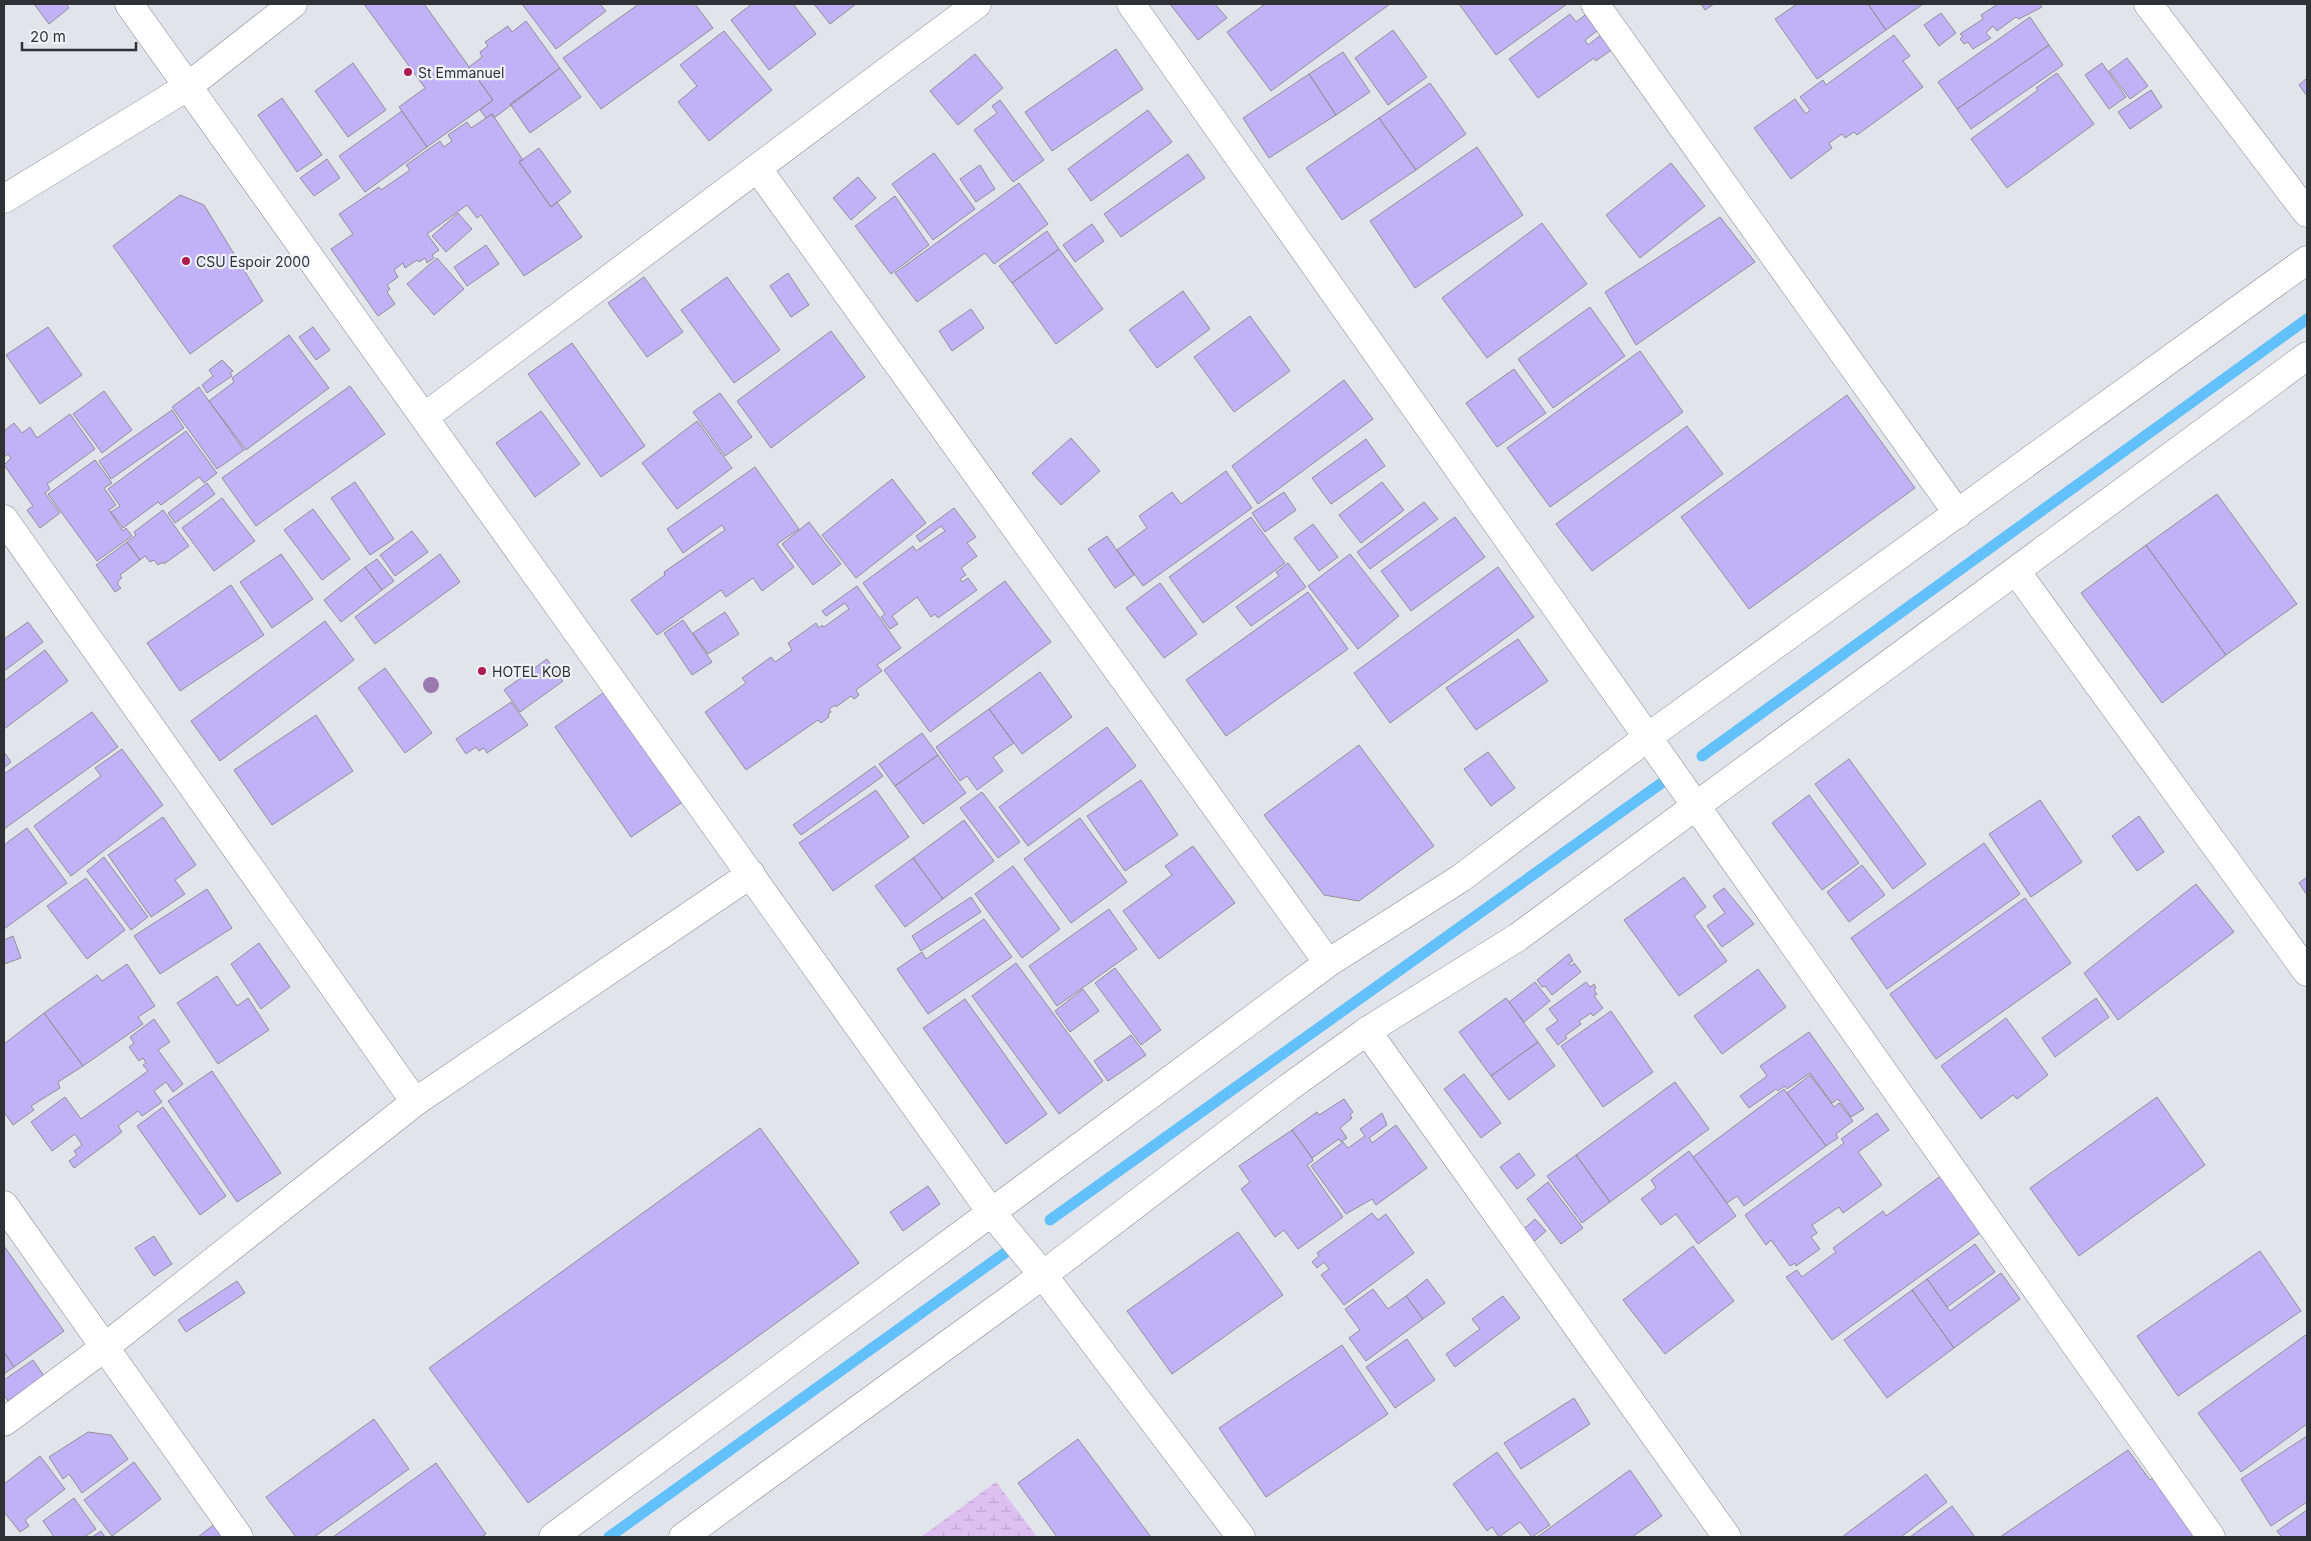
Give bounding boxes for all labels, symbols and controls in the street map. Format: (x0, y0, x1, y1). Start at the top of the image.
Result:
scale bar (22, 20, 136, 52)
text: 20 m (30, 27, 66, 46)
place label: St Emmanuel (418, 64, 504, 81)
marker: St Emmanuel (402, 66, 414, 78)
place label: CSU Espoir 2000 (196, 253, 310, 270)
marker: CSU Espoir 2000 (180, 255, 192, 267)
place label: HOTEL KOB (492, 663, 571, 680)
marker: HOTEL KOB (476, 665, 488, 677)

